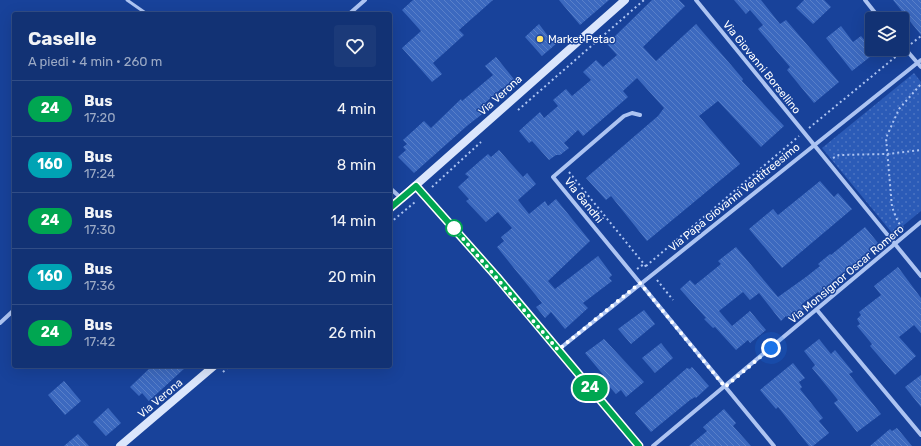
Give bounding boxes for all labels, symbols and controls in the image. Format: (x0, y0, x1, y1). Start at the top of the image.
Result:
map controls (865, 12, 909, 56)
button: layers (865, 12, 909, 56)
street label: Via Giovanni Borsellino (720, 18, 803, 117)
button: heart (334, 25, 376, 67)
text: Caselle (28, 27, 97, 50)
place label: Market Petao (548, 33, 615, 46)
marker: Market Petao (535, 34, 545, 44)
text: A piedi · 4 min · 260 m (28, 54, 162, 69)
street label: Via Verona (476, 72, 525, 118)
text: Bus (84, 92, 112, 110)
text: 24 (41, 100, 59, 117)
text: 4 min (337, 100, 376, 118)
text: 17:20 (84, 110, 115, 125)
street label: Via Papa Giovanni Ventitreesimo (666, 140, 803, 254)
text: Bus (84, 148, 112, 166)
text: 160 (37, 156, 63, 173)
text: 8 min (337, 156, 376, 174)
text: 17:24 (84, 166, 115, 181)
street label: Via Gandhi (561, 175, 606, 226)
text: Bus (84, 204, 112, 222)
text: 24 (41, 212, 59, 229)
text: 14 min (331, 212, 376, 230)
unlabelled marker (445, 219, 463, 237)
text: 17:30 (84, 222, 116, 237)
street label: Via Monsignor Oscar Romero (786, 222, 907, 326)
text: Bus (84, 260, 112, 278)
text: 160 (37, 268, 63, 285)
text: 20 min (328, 268, 376, 286)
text: 17:36 (84, 278, 115, 293)
text: Bus (84, 316, 112, 334)
text: 24 (41, 324, 59, 341)
text: 26 min (328, 324, 376, 342)
text: 17:42 (84, 334, 115, 349)
your location (761, 338, 781, 358)
line badge: 24 (572, 375, 608, 401)
street label: Via Verona (135, 376, 185, 421)
text: 24 (581, 379, 599, 396)

